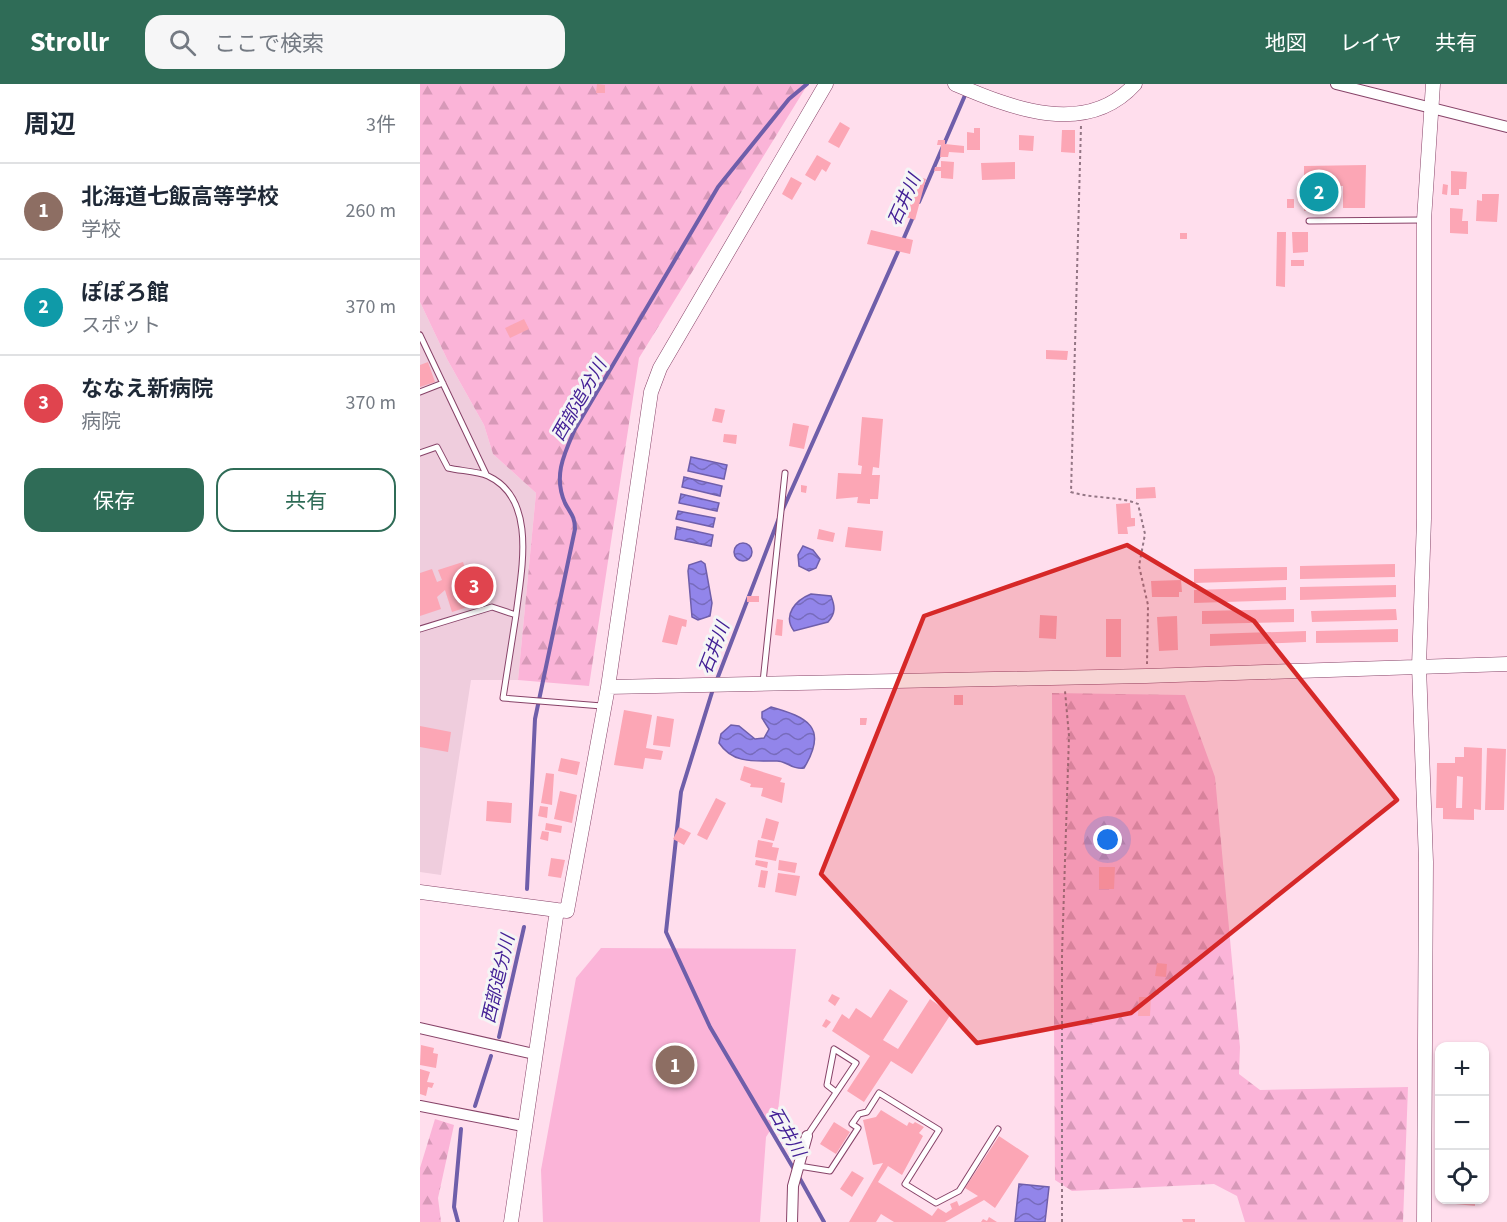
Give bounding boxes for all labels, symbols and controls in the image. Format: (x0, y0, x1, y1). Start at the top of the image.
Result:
search box (145, 15, 565, 69)
text: Strollr (30, 22, 109, 62)
icon: search (166, 26, 199, 59)
text: ここで検索 (214, 28, 324, 60)
text: 地図 (1265, 28, 1307, 58)
text: レイヤ (1340, 28, 1402, 58)
text: 共有 (1435, 28, 1477, 58)
text: 周辺 (24, 106, 76, 143)
text: 3件 (366, 111, 396, 139)
water label: 石井川 (882, 169, 928, 230)
pin: 2 (1300, 170, 1338, 214)
text: 北海道七飯高等学校 (81, 181, 279, 213)
text: 1 (38, 197, 49, 225)
text: 260 m (346, 197, 396, 225)
text: 学校 (81, 216, 121, 244)
text: ぽぽろ館 (81, 277, 169, 309)
text: 2 (38, 293, 49, 321)
text: 370 m (346, 293, 396, 321)
text: スポット (81, 312, 161, 340)
water label: 西部追分川 (546, 353, 614, 445)
text: ななえ新病院 (81, 373, 213, 405)
text: 3 (38, 389, 49, 417)
text: 370 m (346, 389, 396, 417)
text: 病院 (81, 408, 121, 436)
button: 保存 (24, 468, 204, 532)
button: 共有 (216, 468, 396, 532)
pin: 3 (454, 564, 494, 608)
water label: 石井川 (693, 617, 737, 678)
your location (1093, 825, 1122, 854)
water label: 西部追分川 (476, 931, 521, 1026)
pin: 1 (656, 1042, 694, 1088)
map controls (1435, 1042, 1489, 1204)
button: + (1435, 1042, 1489, 1096)
button: − (1435, 1096, 1489, 1150)
water label: 石井川 (762, 1103, 812, 1164)
button: locate (1435, 1150, 1489, 1204)

